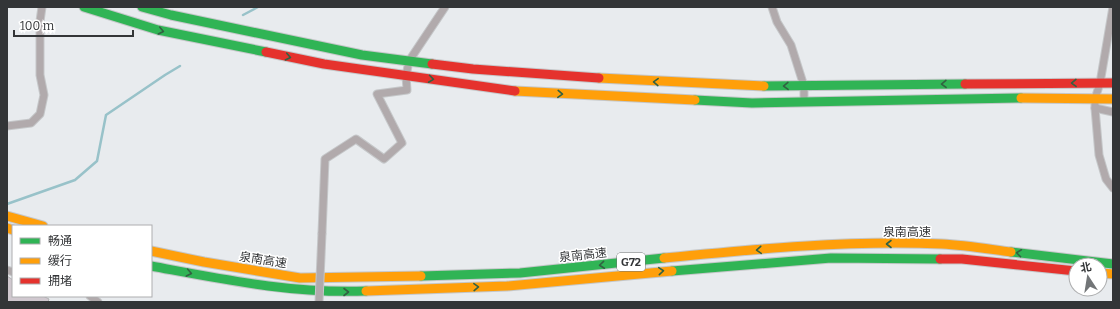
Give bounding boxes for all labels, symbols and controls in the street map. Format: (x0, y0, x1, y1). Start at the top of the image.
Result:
scale bar (14, 12, 133, 38)
text: 100 m (20, 19, 55, 33)
one-way arrow (158, 26, 164, 34)
one-way arrow (285, 52, 292, 61)
one-way arrow (428, 74, 434, 83)
one-way arrow (653, 78, 659, 86)
one-way arrow (1071, 79, 1077, 87)
one-way arrow (941, 80, 947, 89)
one-way arrow (783, 82, 789, 90)
one-way arrow (557, 90, 563, 99)
legend (12, 225, 152, 297)
street label: 泉南高速 (883, 225, 931, 239)
text: 畅通 (48, 234, 72, 248)
one-way arrow (886, 240, 892, 248)
street label: 泉南高速 (558, 246, 608, 264)
one-way arrow (756, 246, 762, 255)
street label: 泉南高速 (238, 249, 288, 271)
one-way arrow (1016, 249, 1022, 258)
road number: G72 (617, 253, 645, 271)
text: 缓行 (48, 254, 72, 268)
north arrow (1068, 257, 1108, 297)
one-way arrow (599, 260, 605, 269)
text: 北 (1079, 260, 1093, 275)
one-way arrow (658, 267, 664, 276)
one-way arrow (186, 268, 192, 277)
text: 拥堵 (48, 274, 72, 288)
one-way arrow (473, 283, 479, 291)
one-way arrow (343, 288, 349, 296)

